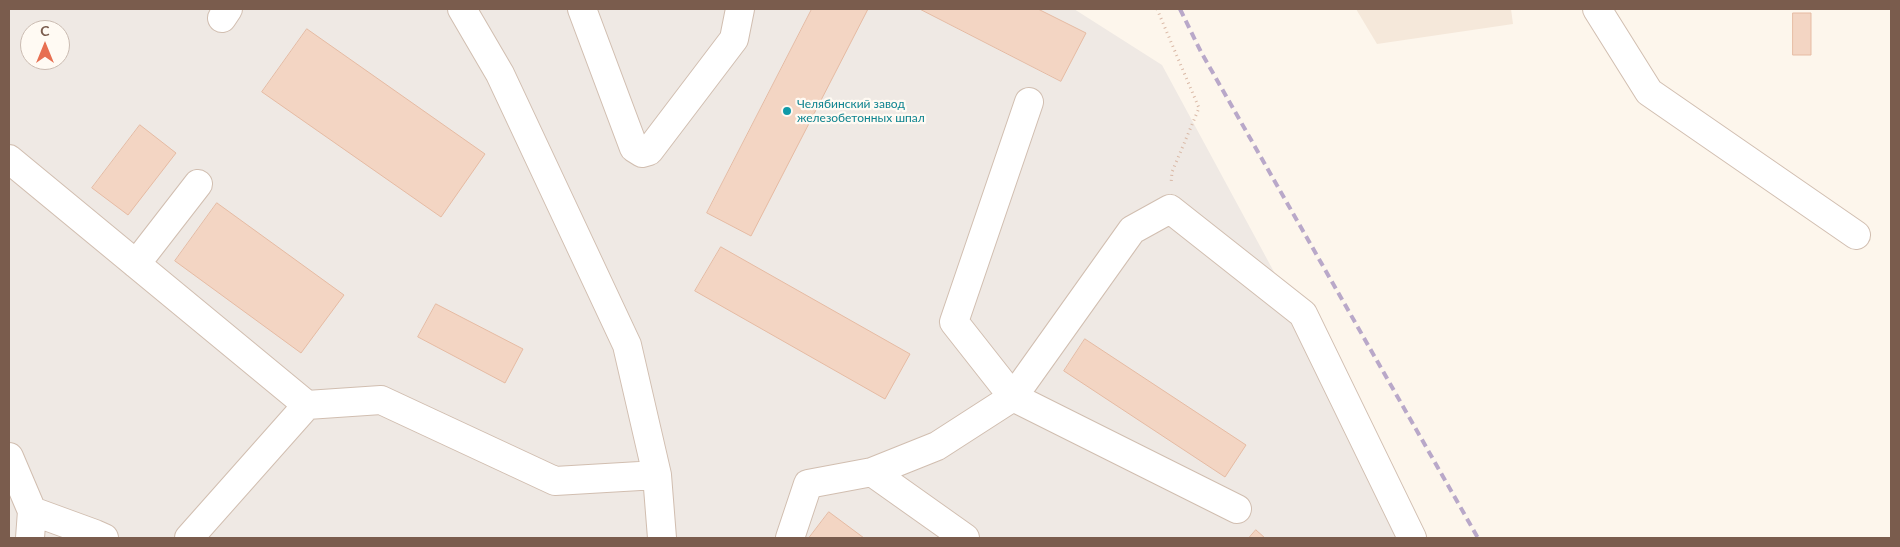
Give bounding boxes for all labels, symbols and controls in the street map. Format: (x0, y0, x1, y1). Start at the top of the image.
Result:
north arrow (20, 20, 70, 70)
text: С (40, 22, 50, 39)
place label: Челябинский завод железобетонных шпал (797, 97, 925, 125)
marker: Челябинский завод железобетонных шпал (781, 105, 793, 117)

